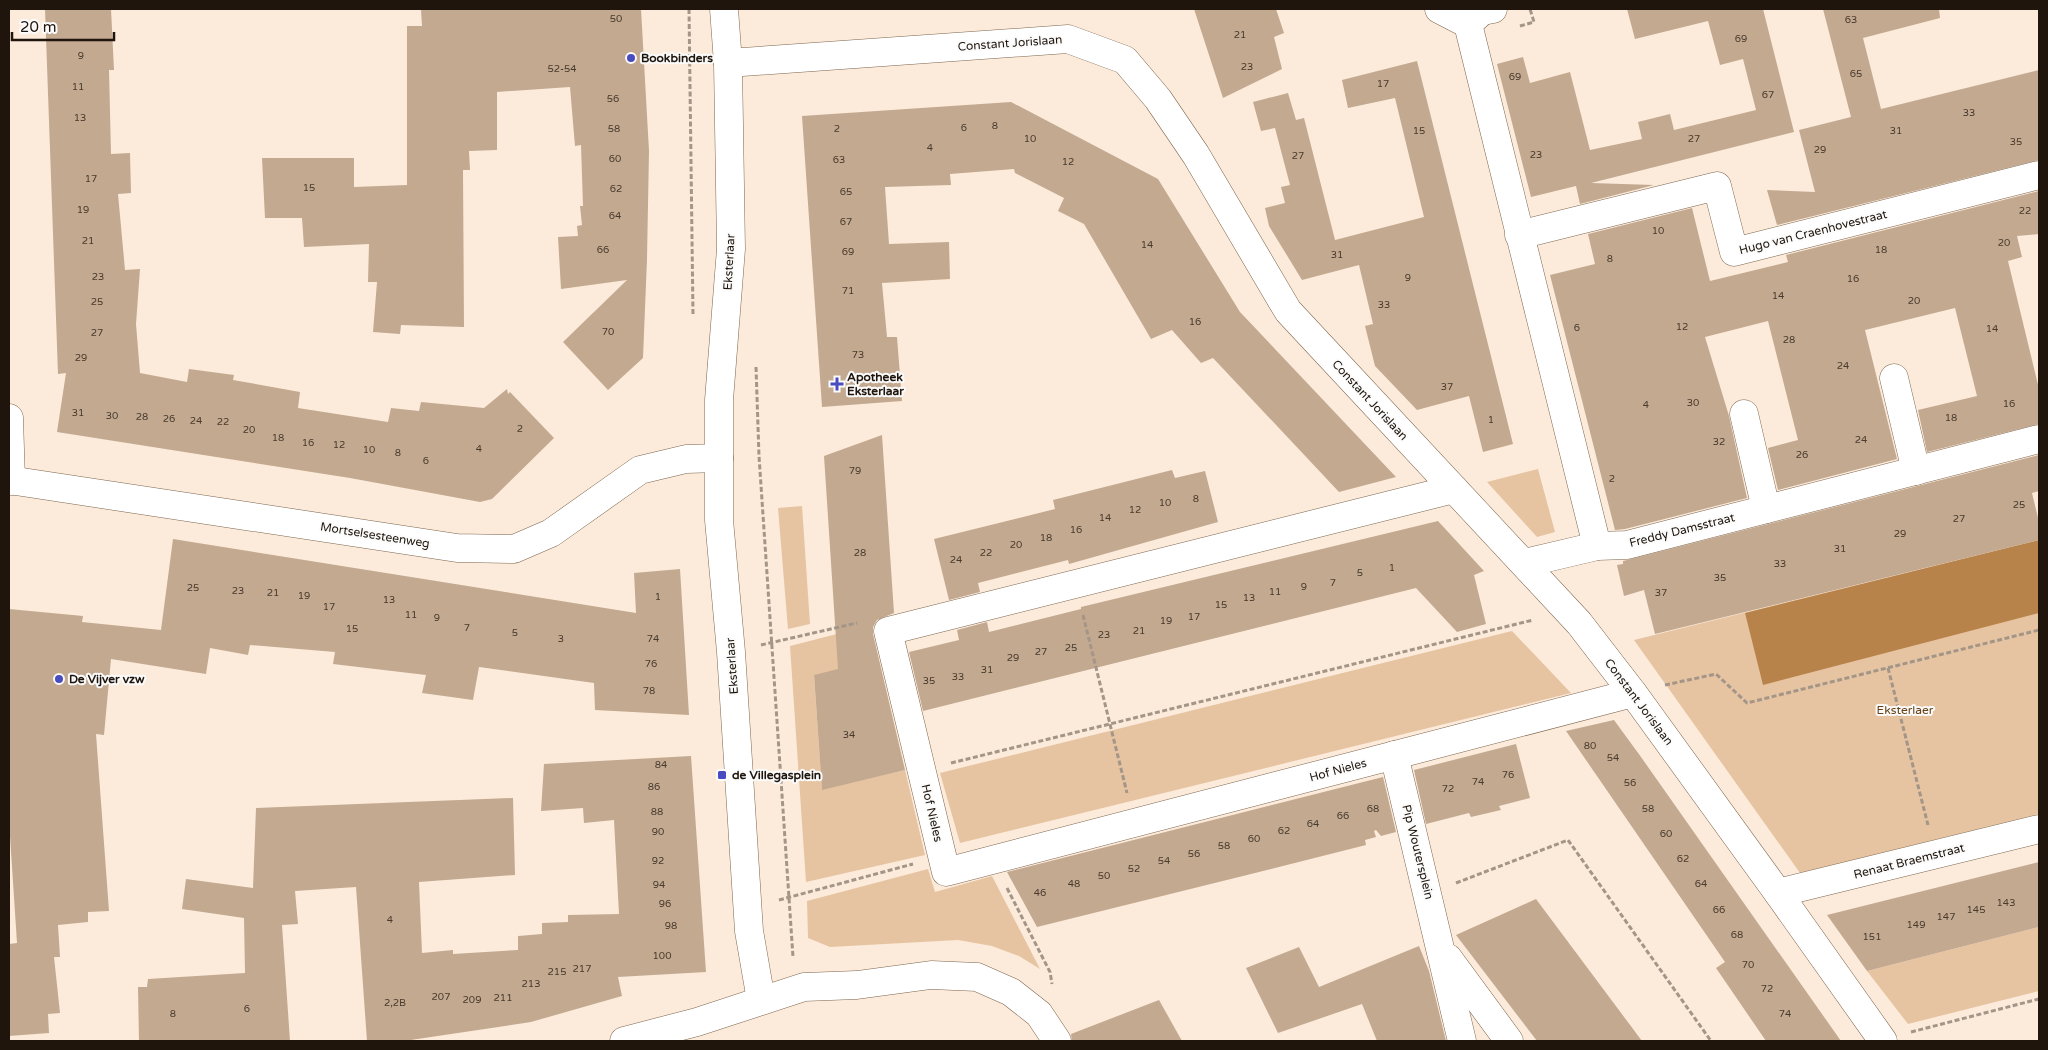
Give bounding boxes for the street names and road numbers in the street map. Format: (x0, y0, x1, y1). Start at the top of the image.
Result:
street label: Constant Jorislaan (957, 32, 1063, 54)
street label: Hugo van Craenhovestraat (1738, 207, 1889, 257)
street label: Eksterlaar (721, 233, 737, 291)
street label: Constant Jorislaan (1329, 357, 1411, 443)
street label: Freddy Damsstraat (1628, 510, 1737, 550)
street label: Mortselsesteenweg (319, 519, 431, 551)
street label: Eksterlaar (723, 637, 741, 695)
street label: Constant Jorislaan (1602, 656, 1676, 748)
street label: Hof Nieles (1308, 756, 1368, 784)
street label: Hof Nieles (919, 783, 945, 843)
street label: Pip Woutersplein (1399, 803, 1437, 901)
street label: Renaat Braemstraat (1852, 840, 1966, 882)

